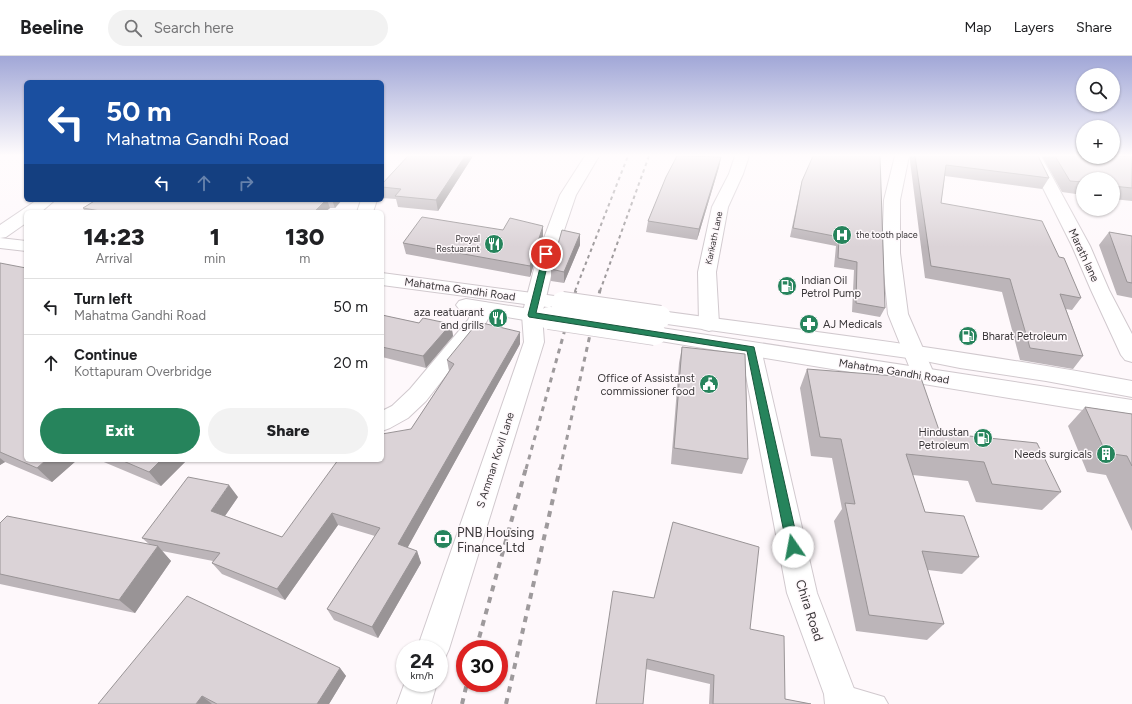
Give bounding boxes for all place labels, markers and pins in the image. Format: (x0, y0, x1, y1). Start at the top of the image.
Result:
hospital icon: the tooth place (831, 224, 853, 246)
place label: the tooth place (856, 229, 918, 240)
place label: Proyal Restuarant (436, 233, 481, 254)
restaurant icon: Proyal Restuarant (483, 233, 505, 255)
pin (529, 237, 563, 271)
place label: Indian Oil Petrol Pump (801, 274, 861, 300)
fuel station icon: Indian Oil Petrol Pump (776, 275, 798, 297)
place label: aza reatuarant and grills (414, 306, 484, 332)
restaurant icon: aza reatuarant and grills (487, 307, 509, 329)
pharmacy icon: AJ Medicals (798, 313, 820, 335)
place label: AJ Medicals (823, 318, 882, 331)
fuel station icon: Bharat Petroleum (957, 325, 979, 347)
place label: Bharat Petroleum (982, 330, 1067, 343)
place label: Office of Assistanst commissioner food (597, 372, 695, 398)
public building icon: Office of Assistanst commissioner food (698, 373, 720, 395)
place label: Hindustan Petroleum (918, 426, 969, 452)
fuel station icon: Hindustan Petroleum (972, 427, 994, 449)
building icon: Needs surgicals (1095, 443, 1117, 465)
place label: Needs surgicals (1014, 448, 1092, 461)
place label: PNB Housing Finance Ltd (457, 525, 534, 555)
bank icon: PNB Housing Finance Ltd (432, 528, 454, 550)

